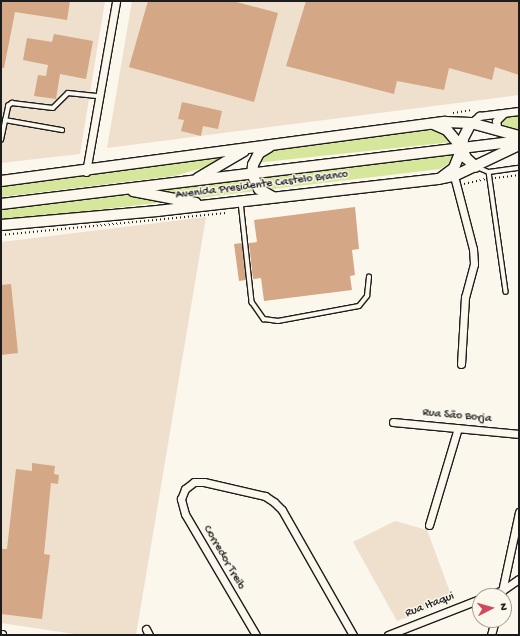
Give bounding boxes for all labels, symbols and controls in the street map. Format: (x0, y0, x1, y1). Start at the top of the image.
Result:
street label: Avenida Presidente Castelo Branco (175, 168, 349, 204)
street label: Rua São Borja (422, 407, 492, 427)
street label: Corredor Treib (199, 523, 247, 593)
north arrow (472, 588, 512, 628)
street label: Rua Itaqui (403, 590, 457, 622)
text: N (497, 603, 509, 611)

